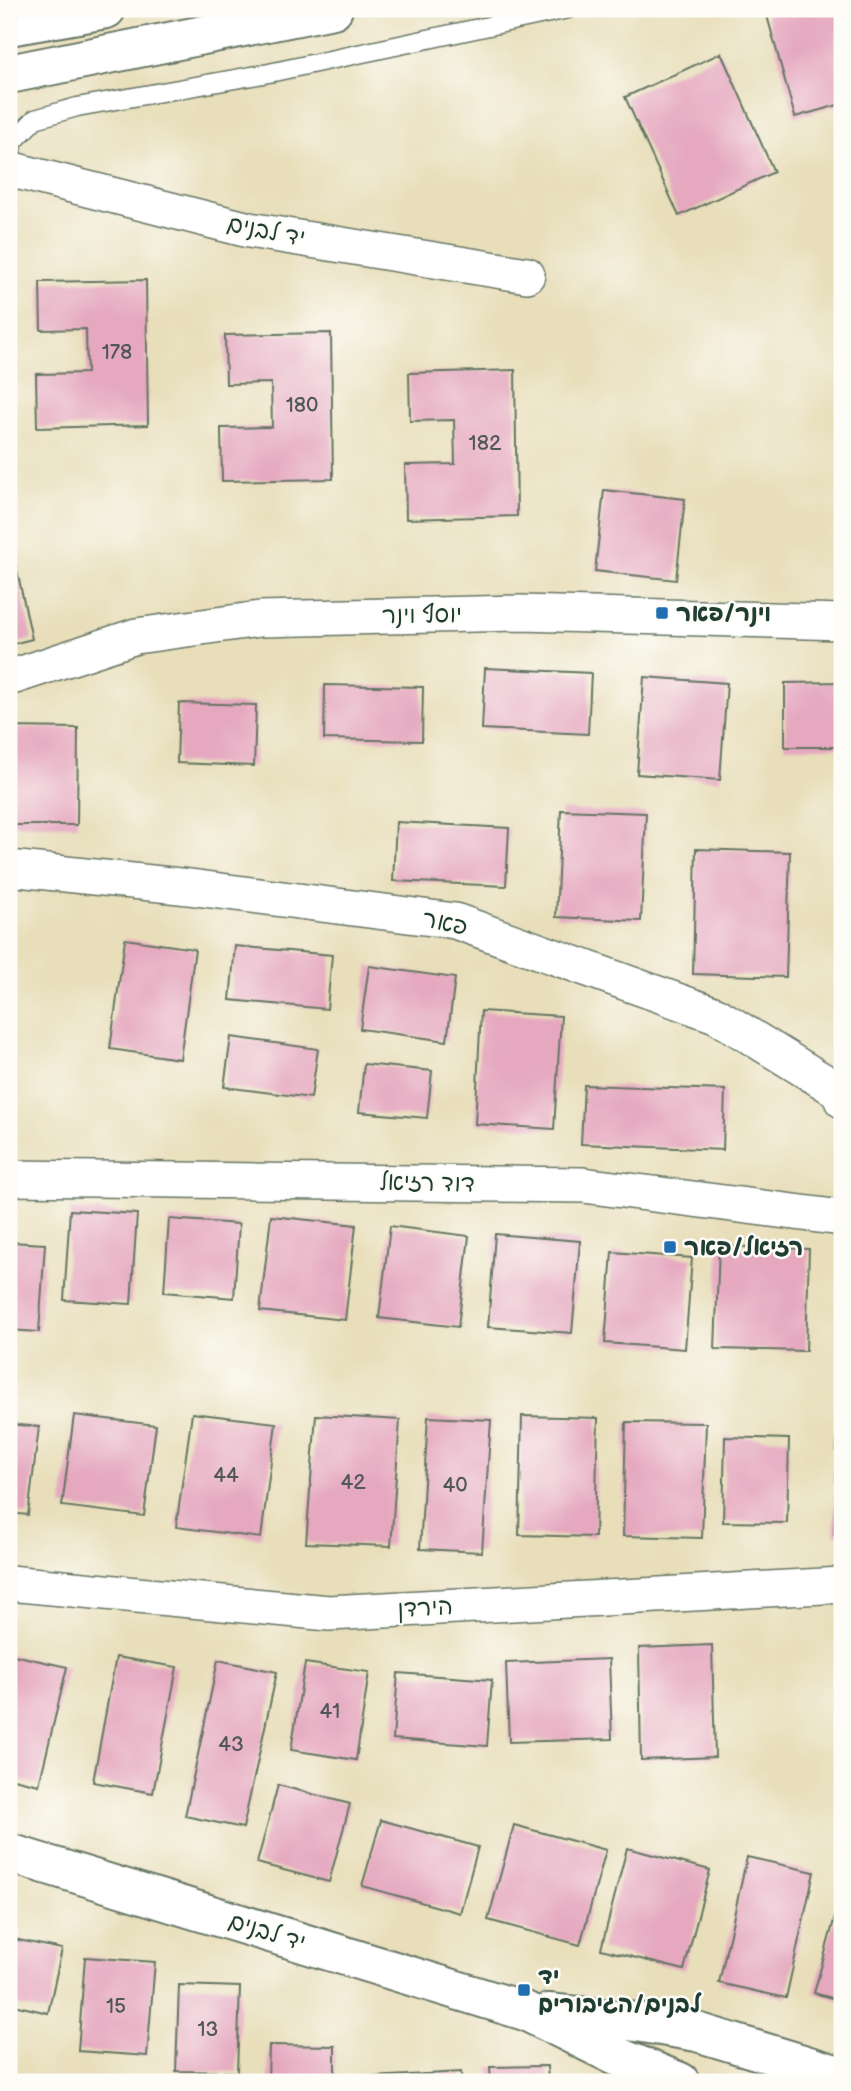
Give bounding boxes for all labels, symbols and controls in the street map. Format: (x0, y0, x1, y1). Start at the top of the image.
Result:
street label: יד לבנים (224, 209, 308, 253)
house number: 178 (102, 340, 132, 365)
house number: 180 (286, 393, 318, 418)
house number: 182 (469, 431, 502, 456)
place label: וינר/פאר (676, 599, 771, 628)
street label: יוסף וינר (382, 600, 462, 630)
marker: וינר/פאר (654, 605, 670, 621)
street label: פאר (420, 904, 470, 942)
street label: דוד רזיאל (379, 1168, 475, 1198)
place label: רזיאל/פאר (684, 1233, 803, 1262)
marker: רזיאל/פאר (662, 1239, 678, 1255)
house number: 44 (213, 1463, 239, 1488)
house number: 42 (340, 1470, 366, 1495)
house number: 40 (442, 1473, 468, 1498)
street label: הירדן (397, 1592, 453, 1624)
house number: 41 (320, 1699, 340, 1724)
house number: 43 (218, 1732, 244, 1757)
street label: יד לבנים (225, 1907, 309, 1957)
place label: יד לבנים/הגיבורים (538, 1962, 702, 2019)
marker: יד לבנים/הגיבורים (516, 1982, 532, 1998)
house number: 15 (106, 1994, 126, 2019)
house number: 13 (197, 2017, 219, 2042)

